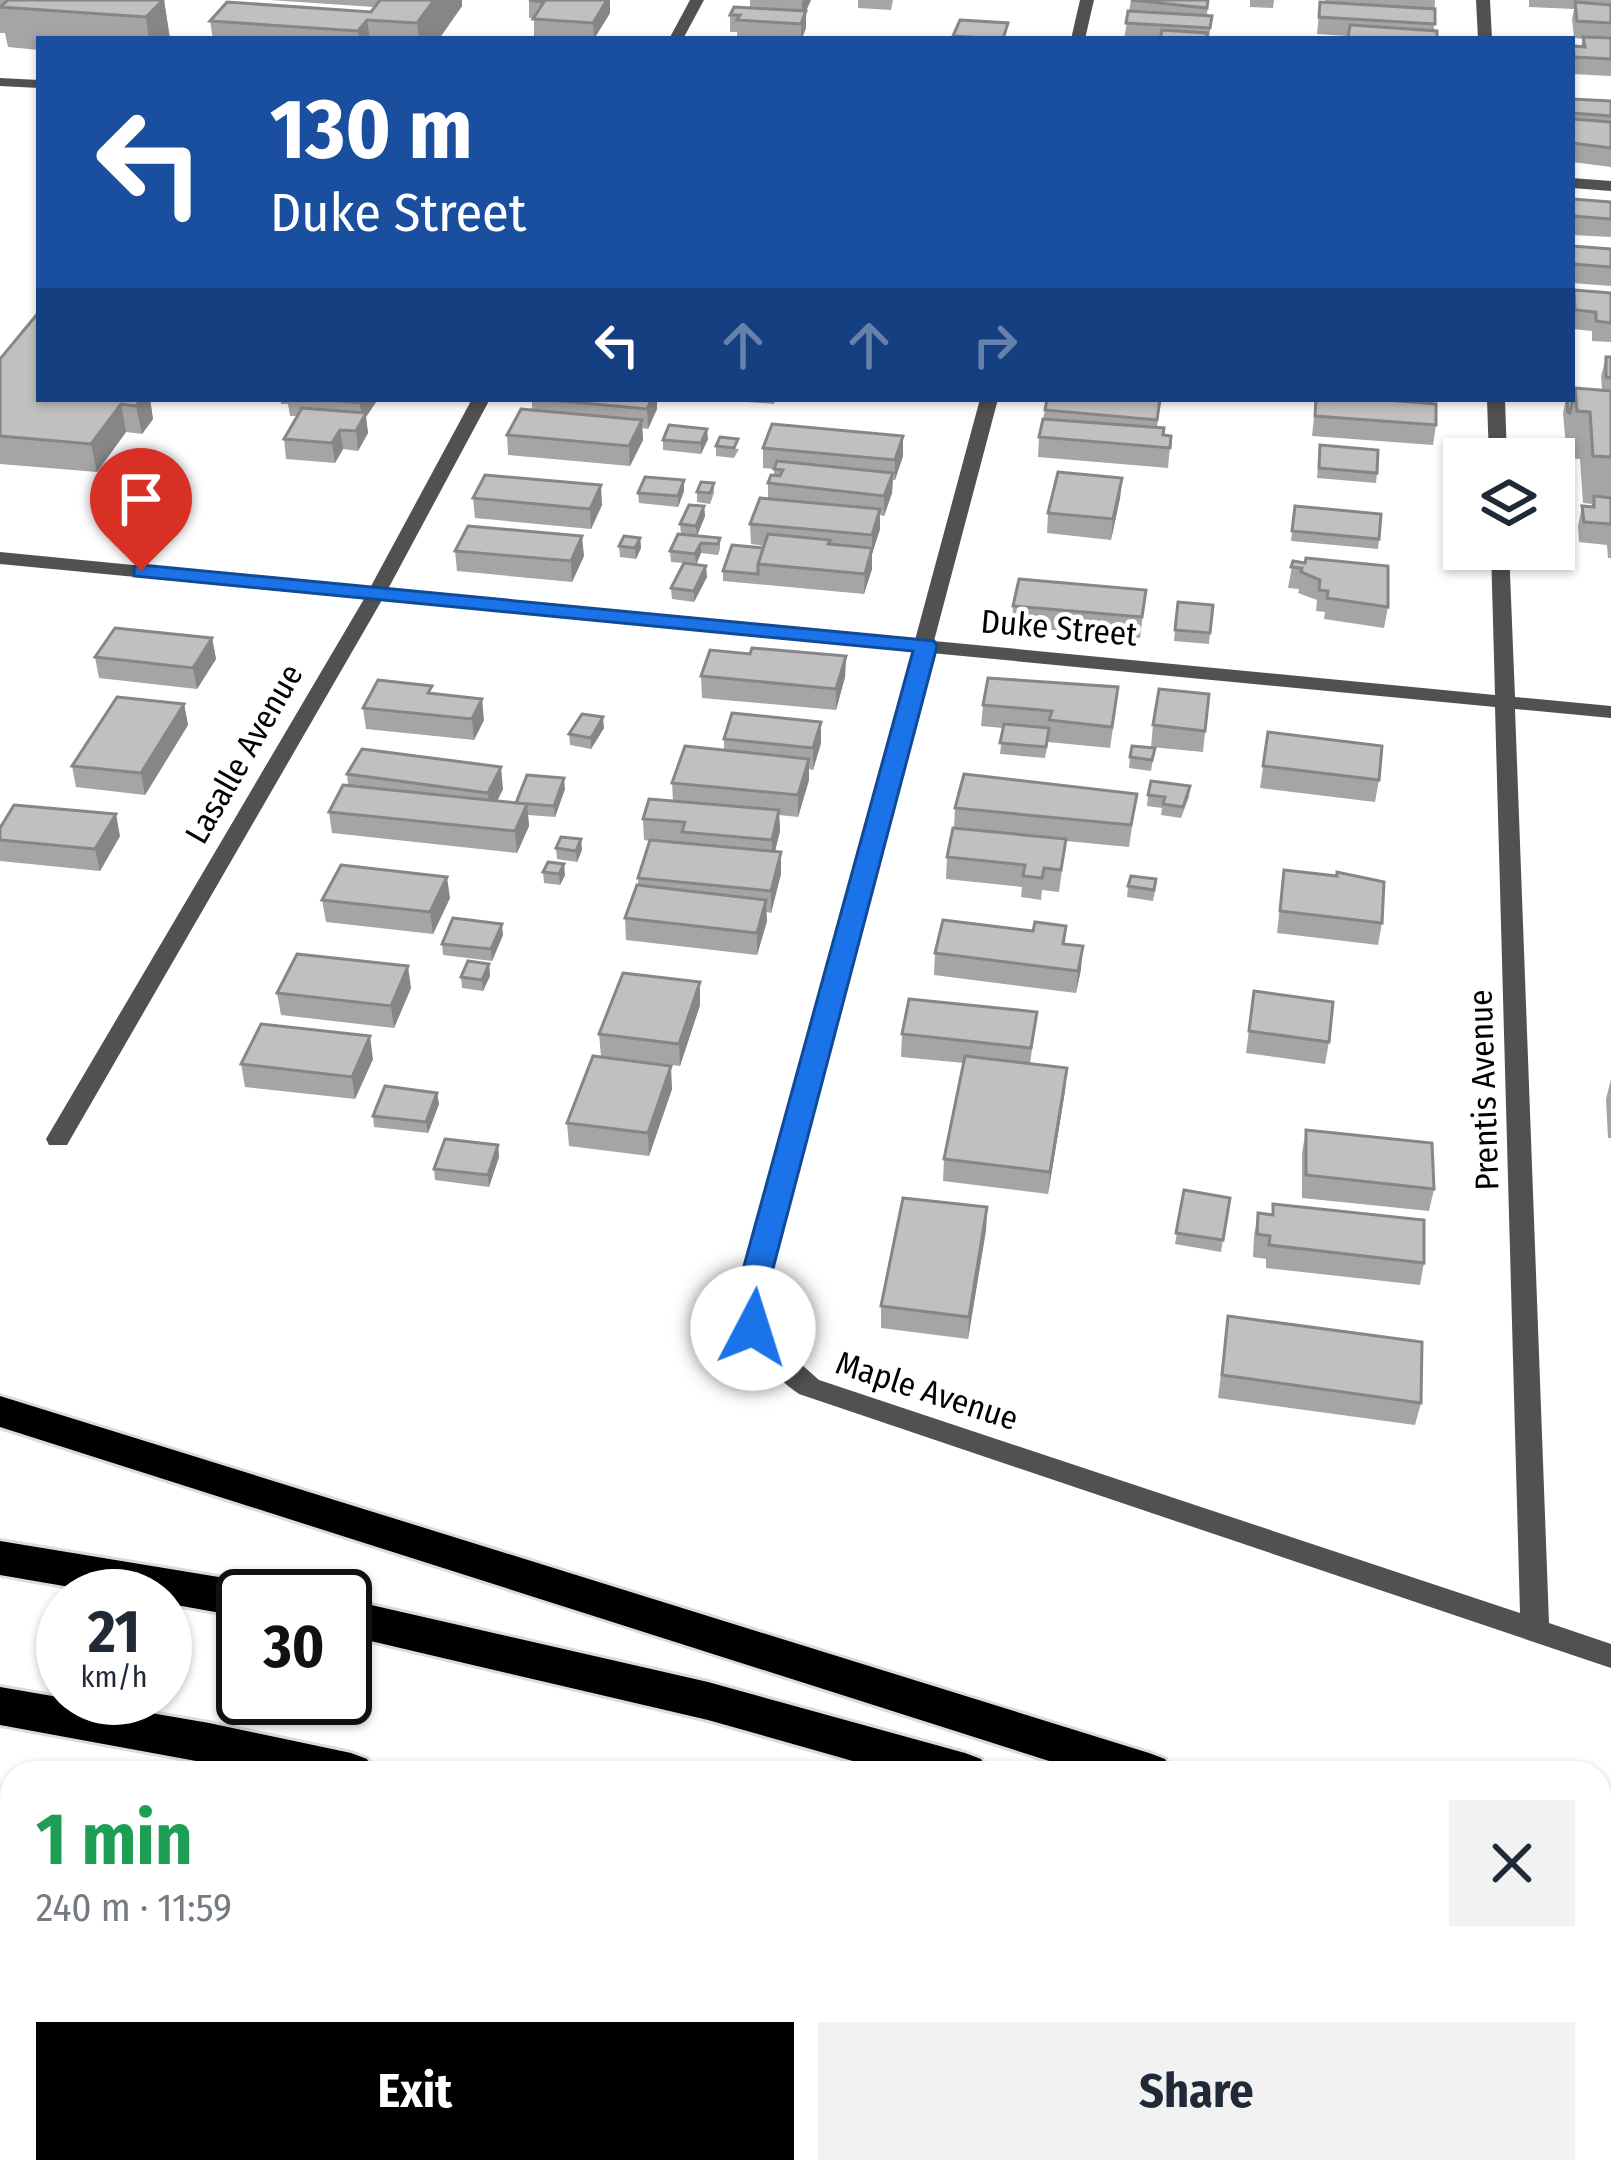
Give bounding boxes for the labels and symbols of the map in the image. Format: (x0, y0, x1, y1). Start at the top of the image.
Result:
pin (90, 448, 192, 571)
street label: Duke Street (979, 601, 1139, 655)
street label: Lasalle Avenue (177, 657, 311, 851)
street label: Prentis Avenue (1461, 989, 1507, 1191)
position arrow (690, 1265, 816, 1391)
street label: Maple Avenue (831, 1343, 1023, 1439)
speed limit sign: 30 (216, 1569, 372, 1725)

